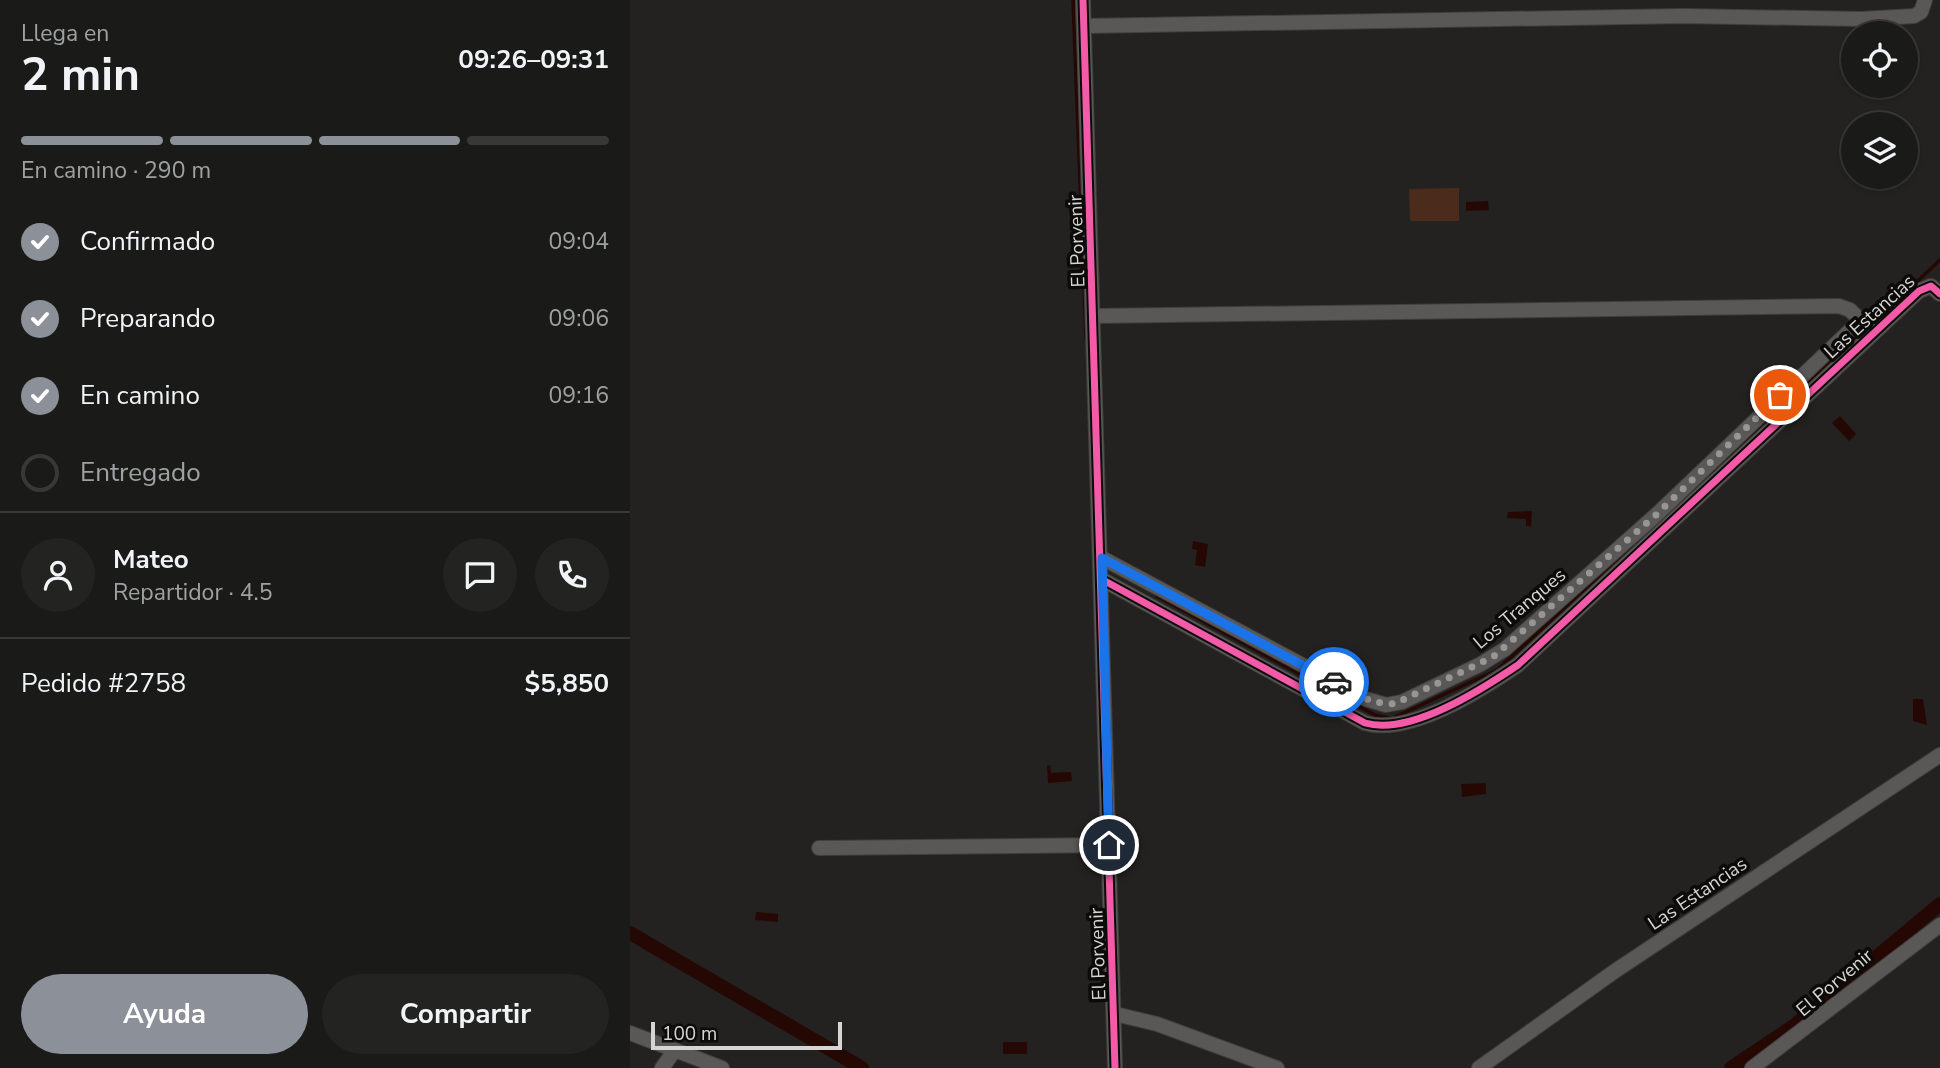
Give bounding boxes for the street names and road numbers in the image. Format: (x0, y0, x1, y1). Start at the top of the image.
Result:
street label: El Porvenir (1062, 194, 1092, 288)
street label: Las Estancias (1818, 269, 1921, 365)
street label: Los Tranques (1468, 562, 1571, 655)
street label: Las Estancias (1643, 851, 1752, 937)
street label: El Porvenir (1083, 907, 1113, 1001)
street label: El Porvenir (1791, 943, 1879, 1023)

